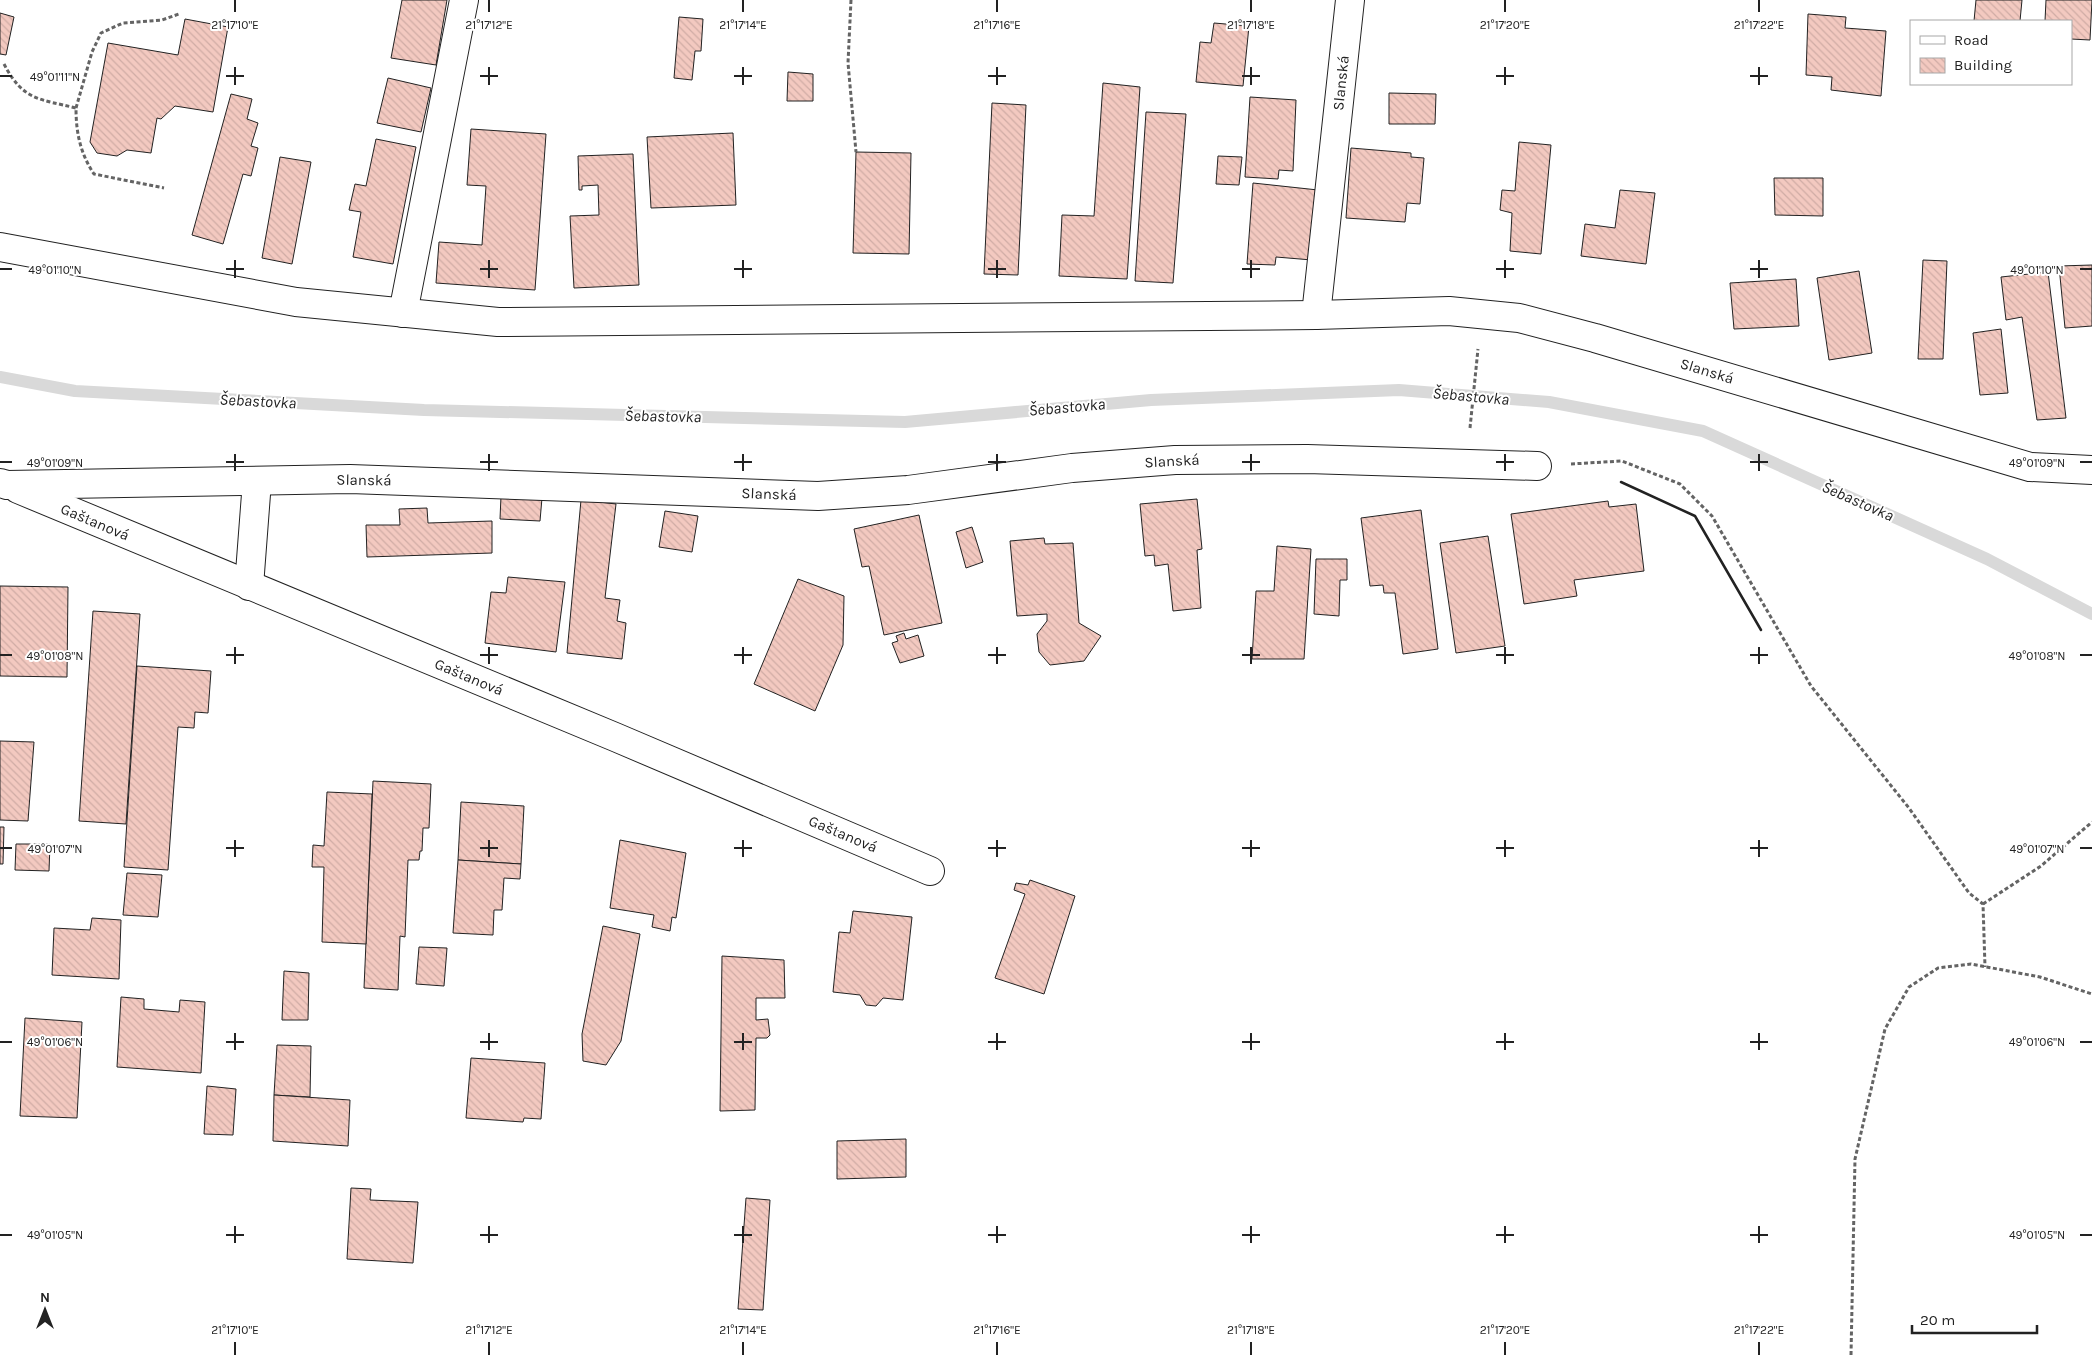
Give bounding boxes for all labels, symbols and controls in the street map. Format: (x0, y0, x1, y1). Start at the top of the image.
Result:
text: 21°17'10"E (211, 18, 259, 32)
text: 21°17'12"E (465, 18, 513, 32)
text: 21°17'14"E (719, 18, 767, 32)
text: 21°17'16"E (973, 18, 1021, 32)
text: 21°17'18"E (1227, 18, 1275, 32)
text: 21°17'20"E (1480, 18, 1530, 32)
text: 21°17'22"E (1734, 18, 1784, 32)
legend (1910, 20, 2072, 85)
text: Road (1954, 31, 1989, 49)
street label: Slanská (1329, 55, 1353, 111)
text: Building (1954, 56, 2012, 74)
text: 49°01'11"N (30, 70, 80, 84)
text: 49°01'10"N (28, 263, 82, 277)
text: 49°01'10"N (2010, 263, 2064, 277)
street label: Slanská (1678, 354, 1736, 388)
water label: Šebastovka (1432, 383, 1510, 409)
water label: Šebastovka (219, 390, 297, 412)
water label: Šebastovka (1028, 394, 1106, 420)
water label: Šebastovka (624, 406, 702, 426)
street label: Slanská (1144, 451, 1200, 471)
text: 49°01'09"N (27, 456, 83, 470)
text: 49°01'09"N (2009, 456, 2065, 470)
street label: Slanská (336, 471, 392, 489)
water label: Šebastovka (1819, 477, 1897, 525)
street label: Slanská (741, 484, 797, 504)
street label: Gaštanová (58, 500, 132, 544)
text: 49°01'08"N (27, 649, 83, 663)
text: 49°01'08"N (2009, 649, 2065, 663)
street label: Gaštanová (432, 655, 506, 699)
street label: Gaštanová (806, 812, 880, 856)
text: 49°01'07"N (27, 842, 83, 856)
text: 49°01'07"N (2009, 842, 2065, 856)
text: 49°01'06"N (27, 1035, 83, 1049)
text: 49°01'06"N (2009, 1035, 2065, 1049)
text: 49°01'05"N (27, 1228, 83, 1242)
text: 49°01'05"N (2009, 1228, 2065, 1242)
north arrow (20, 1285, 70, 1335)
text: N (40, 1289, 50, 1306)
scale bar (1912, 1302, 2037, 1334)
text: 20 m (1920, 1311, 1955, 1329)
text: 21°17'10"E (211, 1323, 259, 1337)
text: 21°17'12"E (465, 1323, 513, 1337)
text: 21°17'14"E (719, 1323, 767, 1337)
text: 21°17'16"E (973, 1323, 1021, 1337)
text: 21°17'18"E (1227, 1323, 1275, 1337)
text: 21°17'20"E (1480, 1323, 1530, 1337)
text: 21°17'22"E (1734, 1323, 1784, 1337)

